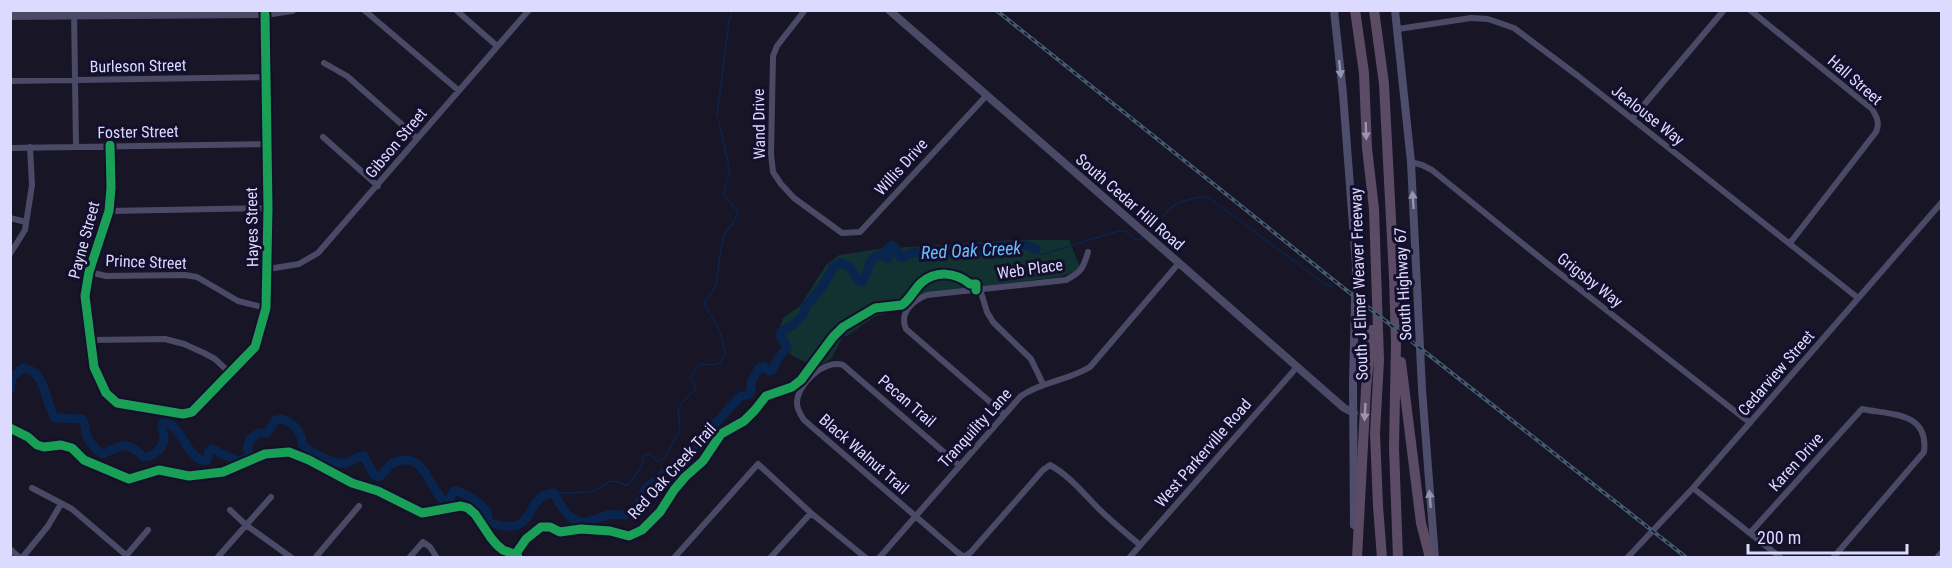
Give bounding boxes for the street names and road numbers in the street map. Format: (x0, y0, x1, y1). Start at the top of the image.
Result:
street label: Hall Street (1824, 51, 1886, 109)
street label: Burleson Street (89, 56, 187, 76)
street label: Jealouse Way (1608, 81, 1688, 149)
street label: Wand Drive (749, 88, 769, 160)
street label: Gibson Street (361, 104, 431, 182)
street label: Foster Street (97, 122, 179, 142)
street label: Willis Drive (871, 135, 931, 199)
street label: South Cedar Hill Road (1072, 150, 1188, 254)
street label: Hayes Street (242, 187, 262, 267)
street label: South J Elmer Weaver Freeway (1346, 187, 1372, 381)
street label: Payne Street (65, 199, 104, 281)
street label: South Highway 67 (1391, 227, 1415, 341)
street label: Grigsby Way (1554, 249, 1627, 312)
street label: Prince Street (105, 251, 187, 273)
street label: Web Place (996, 255, 1064, 283)
street label: Cedarview Street (1734, 326, 1818, 420)
street label: Pecan Trail (874, 371, 940, 431)
street label: Tranquility Lane (934, 384, 1016, 472)
street label: West Parkerville Road (1151, 395, 1255, 511)
street label: Black Walnut Trail (815, 410, 913, 498)
street label: Red Oak Creek Trail (624, 419, 720, 523)
street label: Karen Drive (1765, 429, 1827, 495)

